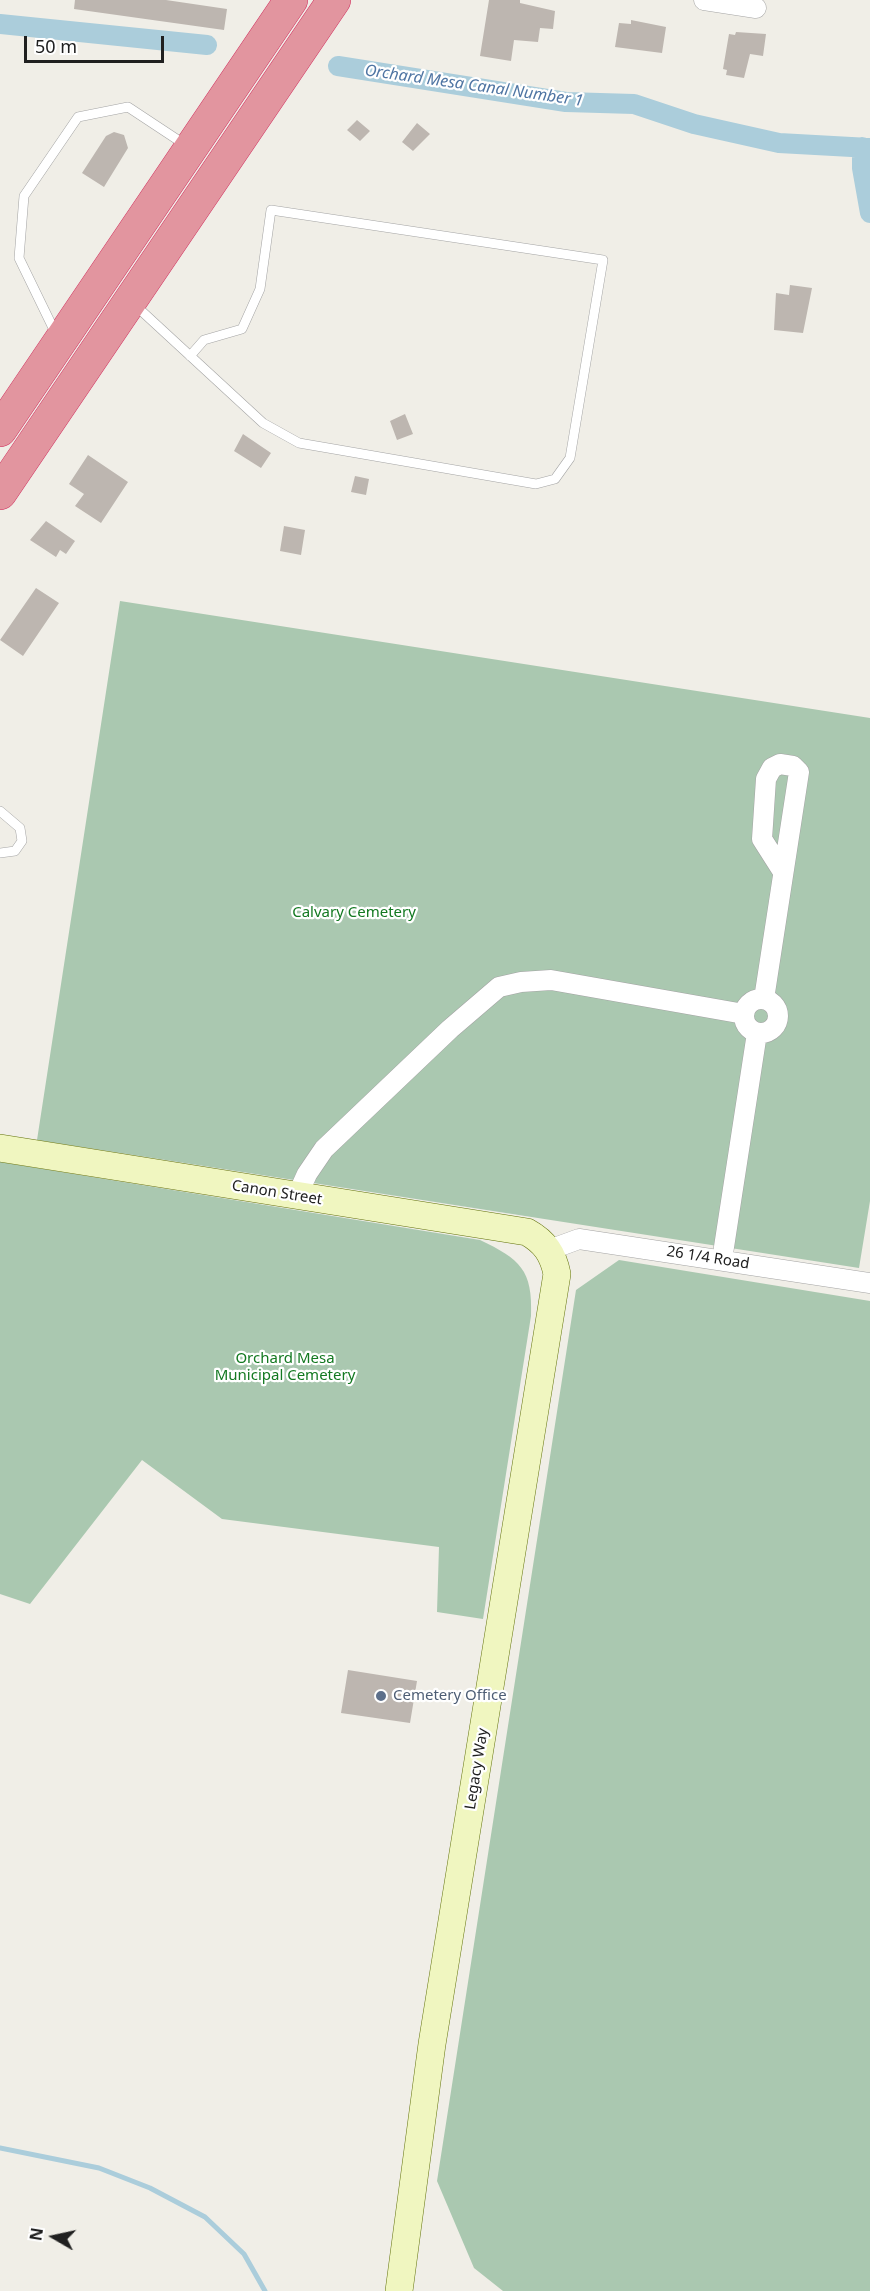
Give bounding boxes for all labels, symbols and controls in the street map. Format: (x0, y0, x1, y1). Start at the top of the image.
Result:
scale bar (27, 24, 166, 62)
text: 50 m (35, 34, 77, 58)
water label: Orchard Mesa Canal Number 1 (363, 61, 585, 111)
park label: Calvary Cemetery (292, 904, 416, 922)
street label: Canon Street (231, 1177, 323, 1209)
street label: 26 1/4 Road (665, 1243, 751, 1273)
park label: Orchard Mesa Municipal Cemetery (215, 1350, 355, 1385)
place label: Cemetery Office (393, 1687, 507, 1705)
marker: Cemetery Office (374, 1689, 388, 1703)
street label: Legacy Way (462, 1727, 492, 1811)
north arrow (24, 2207, 84, 2267)
text: N (24, 2226, 48, 2242)

